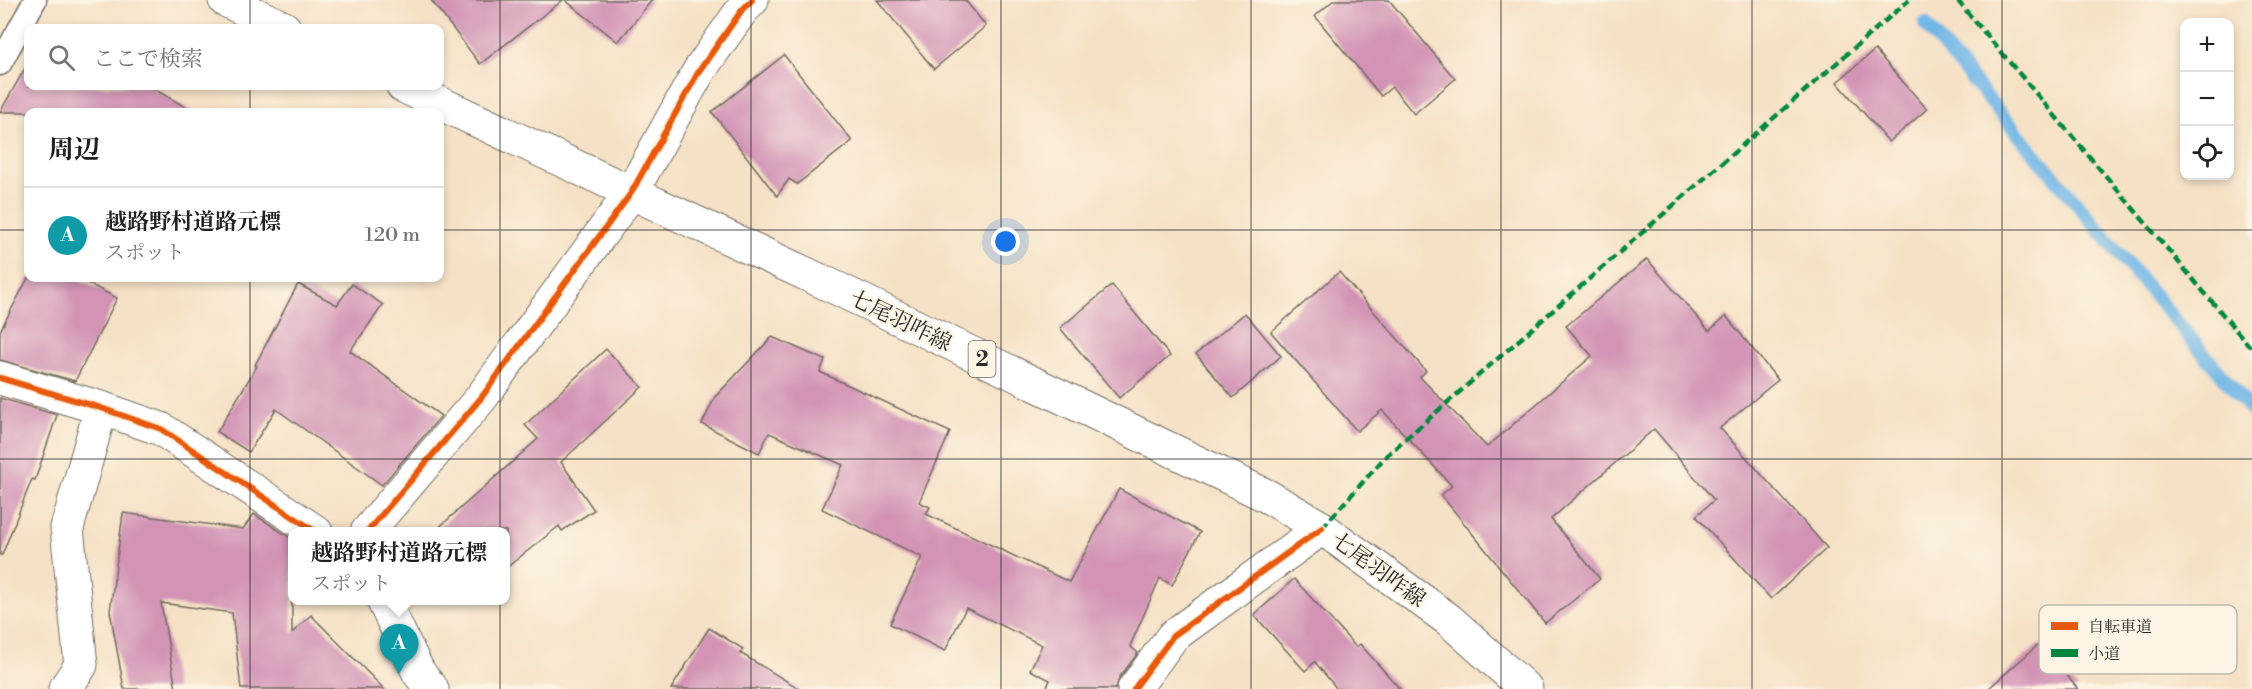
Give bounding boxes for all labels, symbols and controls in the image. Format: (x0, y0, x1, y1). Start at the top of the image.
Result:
map controls (2180, 18, 2234, 180)
button: + (2180, 18, 2234, 72)
search box (24, 24, 444, 90)
icon: search (45, 41, 78, 74)
text: ここで検索 (93, 46, 203, 73)
button: − (2180, 72, 2234, 126)
button: locate (2180, 126, 2234, 180)
text: 周辺 (48, 134, 100, 166)
text: 越路野村道路元標 (105, 209, 281, 236)
text: A (60, 223, 75, 248)
text: 120 m (365, 223, 420, 248)
your location (991, 227, 1020, 256)
text: スポット (105, 241, 185, 266)
street label: 七尾羽咋線 (845, 285, 956, 358)
road number: 2 (968, 341, 996, 377)
popup (288, 527, 510, 605)
street label: 七尾羽咋線 (1326, 527, 1431, 613)
text: 越路野村道路元標 (311, 540, 487, 567)
text: スポット (311, 572, 391, 597)
legend (2039, 605, 2237, 674)
text: 自転車道 (2088, 617, 2152, 637)
pin: A (380, 624, 418, 674)
text: 小道 (2088, 644, 2120, 664)

